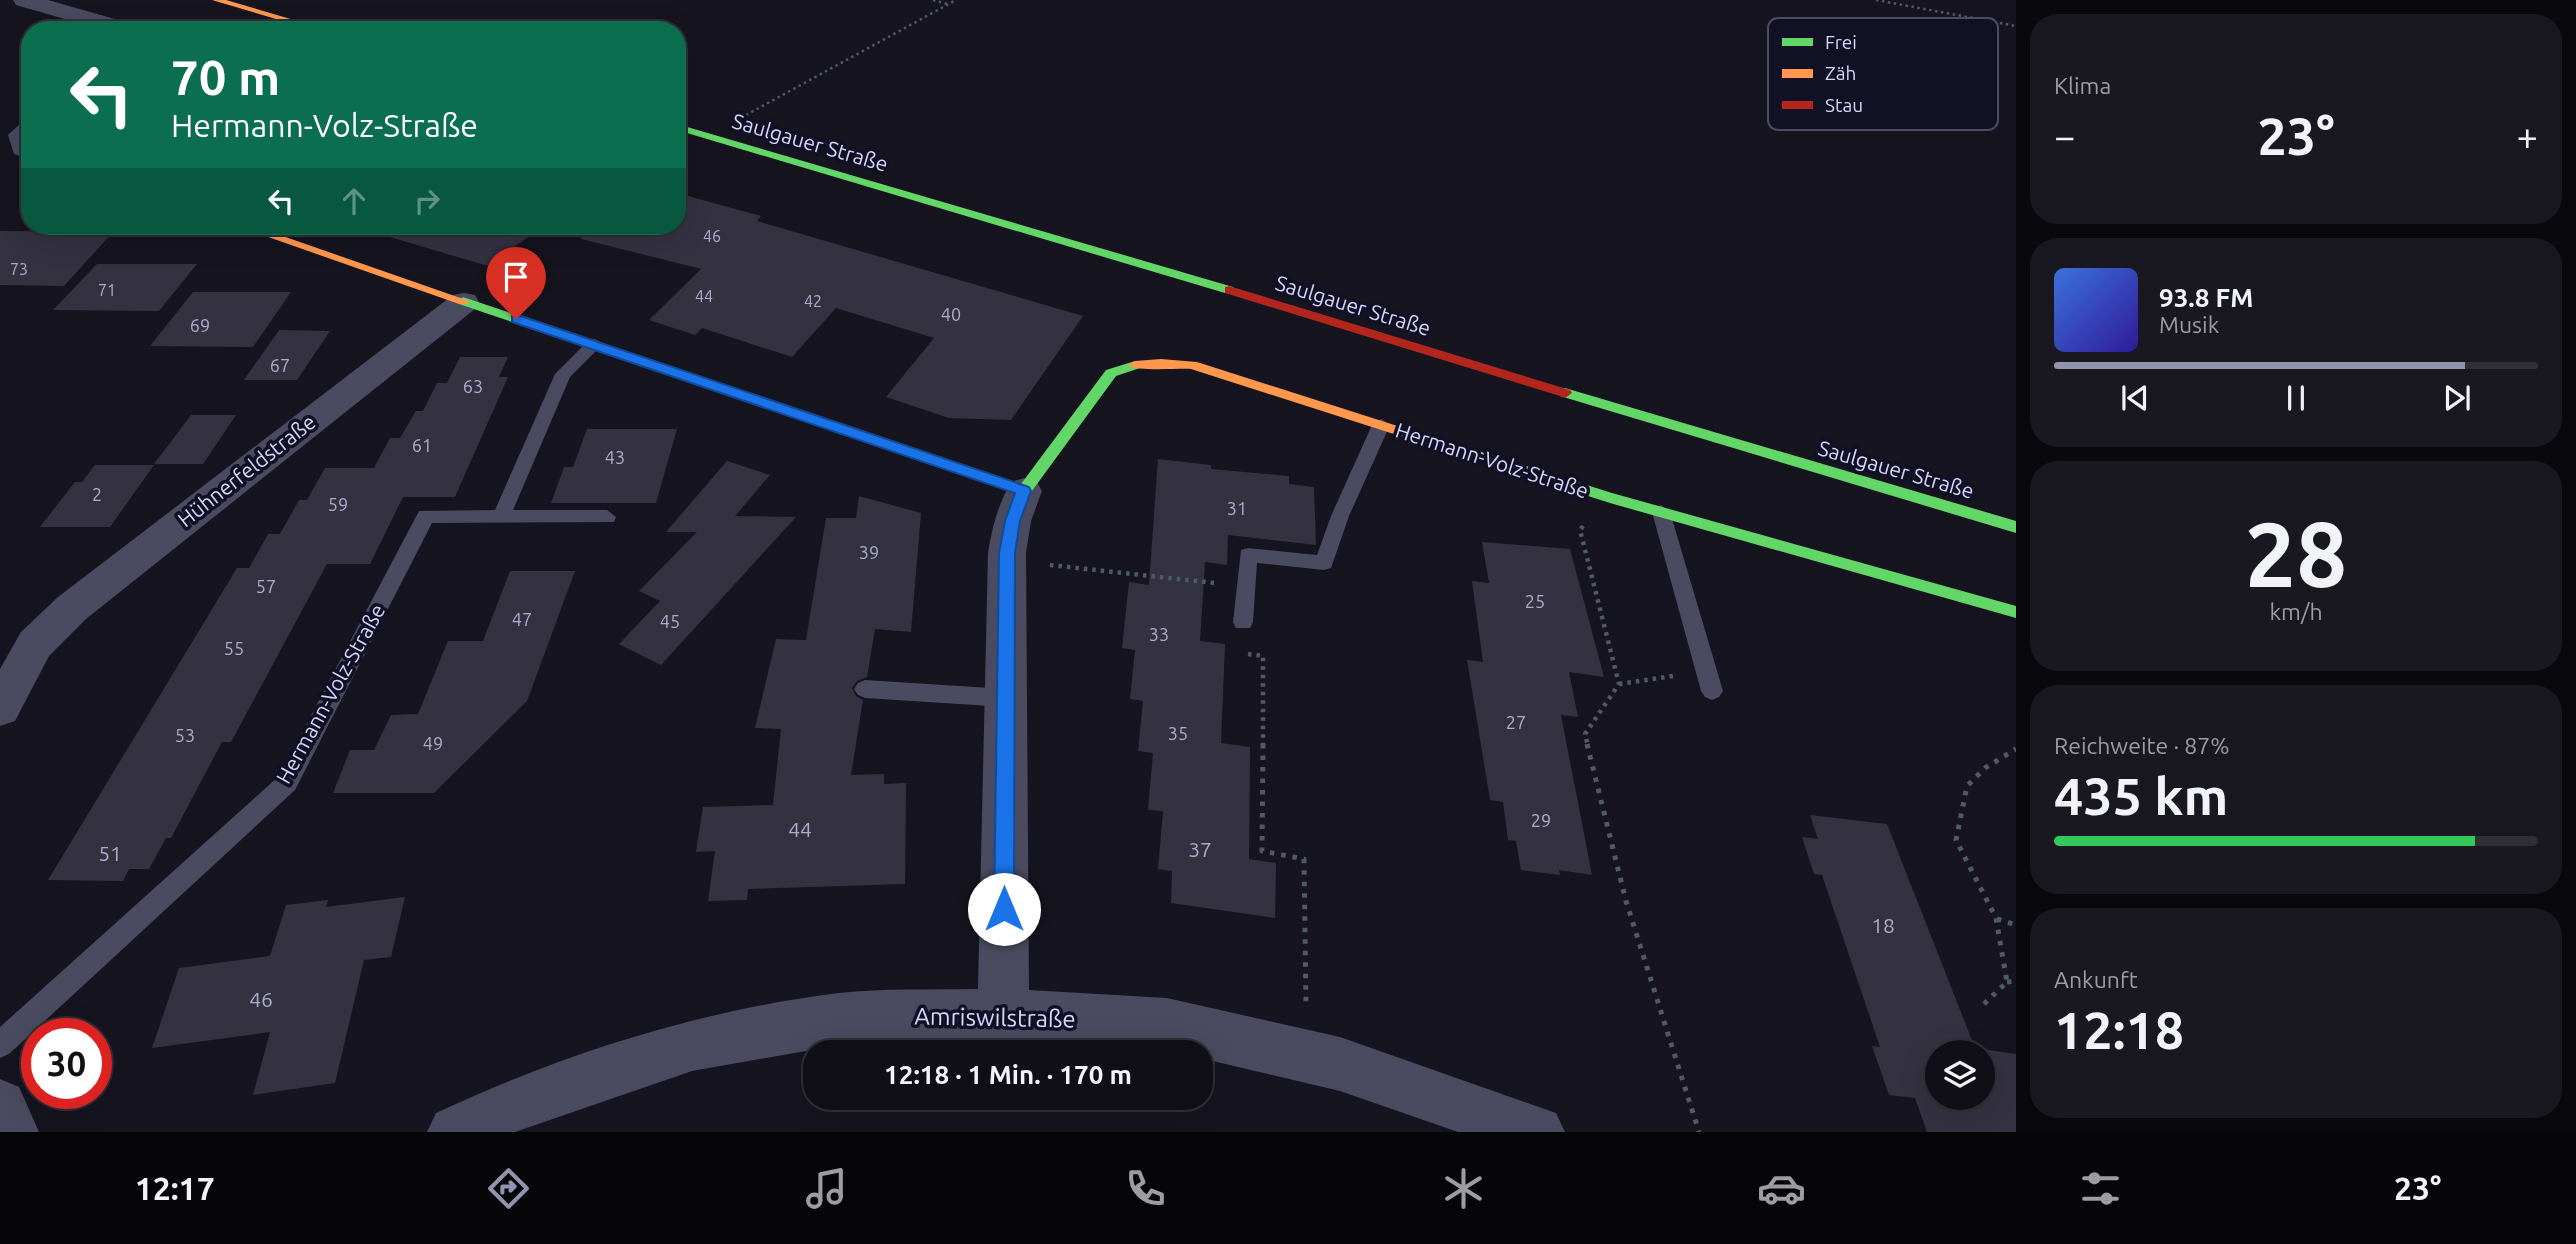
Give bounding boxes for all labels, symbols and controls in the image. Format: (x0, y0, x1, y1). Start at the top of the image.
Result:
legend (1768, 18, 1998, 130)
text: Frei (1825, 31, 1857, 53)
icon: left (56, 49, 147, 140)
text: 70 m (171, 49, 280, 104)
text: Zäh (1825, 62, 1856, 84)
text: Klima (2054, 73, 2111, 98)
text: Stau (1825, 94, 1863, 116)
text: Hermann-Volz-Straße (171, 107, 478, 143)
text: 23° (2257, 107, 2335, 165)
street label: Saulgauer Straße (730, 108, 891, 176)
text: − (2054, 115, 2075, 157)
text: + (2517, 115, 2538, 157)
icon: left (262, 182, 300, 220)
icon: ahead (335, 182, 373, 220)
icon: right (408, 182, 446, 220)
house number: 46 (703, 227, 721, 245)
pin (486, 247, 546, 319)
icon: arrive (497, 258, 535, 296)
house number: 73 (10, 260, 28, 278)
street label: Saulgauer Straße (1273, 270, 1434, 340)
house number: 71 (98, 281, 116, 299)
text: 93.8 FM (2159, 283, 2253, 312)
house number: 44 (695, 287, 713, 305)
house number: 42 (804, 292, 822, 310)
house number: 40 (941, 304, 961, 324)
text: Musik (2159, 312, 2219, 337)
house number: 69 (190, 315, 210, 335)
house number: 67 (270, 355, 290, 375)
house number: 63 (463, 376, 483, 396)
icon: previous (2116, 379, 2154, 417)
icon: pause (2277, 379, 2315, 417)
icon: next (2438, 379, 2476, 417)
street label: Hühnerfeldstraße (173, 409, 320, 531)
street label: Hermann-Volz-Straße (1393, 418, 1592, 503)
house number: 61 (412, 435, 432, 455)
street label: Saulgauer Straße (1816, 435, 1977, 503)
house number: 43 (605, 447, 625, 467)
house number: 2 (92, 484, 102, 504)
house number: 59 (328, 494, 348, 514)
house number: 31 (1227, 498, 1247, 518)
text: 28 (2245, 502, 2347, 604)
house number: 39 (859, 542, 879, 562)
house number: 57 (256, 576, 276, 596)
house number: 25 (1525, 591, 1545, 611)
text: km/h (2269, 599, 2323, 624)
street label: Hermann-Volz-Straße (271, 600, 389, 787)
house number: 47 (512, 609, 532, 629)
house number: 45 (660, 611, 680, 631)
house number: 33 (1149, 624, 1169, 644)
house number: 55 (224, 638, 244, 658)
house number: 27 (1506, 712, 1526, 732)
house number: 35 (1168, 723, 1188, 743)
house number: 53 (175, 725, 195, 745)
house number: 49 (423, 733, 443, 753)
text: Reichweite · 87% (2054, 733, 2230, 758)
text: 435 km (2054, 767, 2228, 825)
house number: 29 (1531, 810, 1551, 830)
house number: 44 (788, 817, 812, 841)
house number: 37 (1188, 837, 1212, 861)
house number: 51 (98, 841, 122, 865)
position arrow (967, 872, 1041, 946)
house number: 18 (1871, 913, 1895, 937)
text: Ankunft (2054, 967, 2138, 992)
house number: 46 (249, 987, 273, 1011)
text: 12:18 (2054, 1001, 2184, 1059)
street label: Amriswilstraße (914, 1003, 1076, 1032)
speed limit sign: 30 (21, 1018, 112, 1109)
map controls (1925, 1040, 1995, 1110)
button: layers (1925, 1040, 1995, 1110)
text: 12:18 · 1 Min. · 170 m (884, 1060, 1132, 1089)
icon: directions (484, 1164, 533, 1213)
icon: music (802, 1164, 851, 1213)
icon: phone (1121, 1164, 1170, 1213)
icon: climate (1439, 1164, 1488, 1213)
icon: car (1757, 1164, 1806, 1213)
icon: filters (2076, 1164, 2125, 1213)
text: 12:17 (135, 1170, 215, 1206)
text: 23° (2394, 1170, 2441, 1206)

